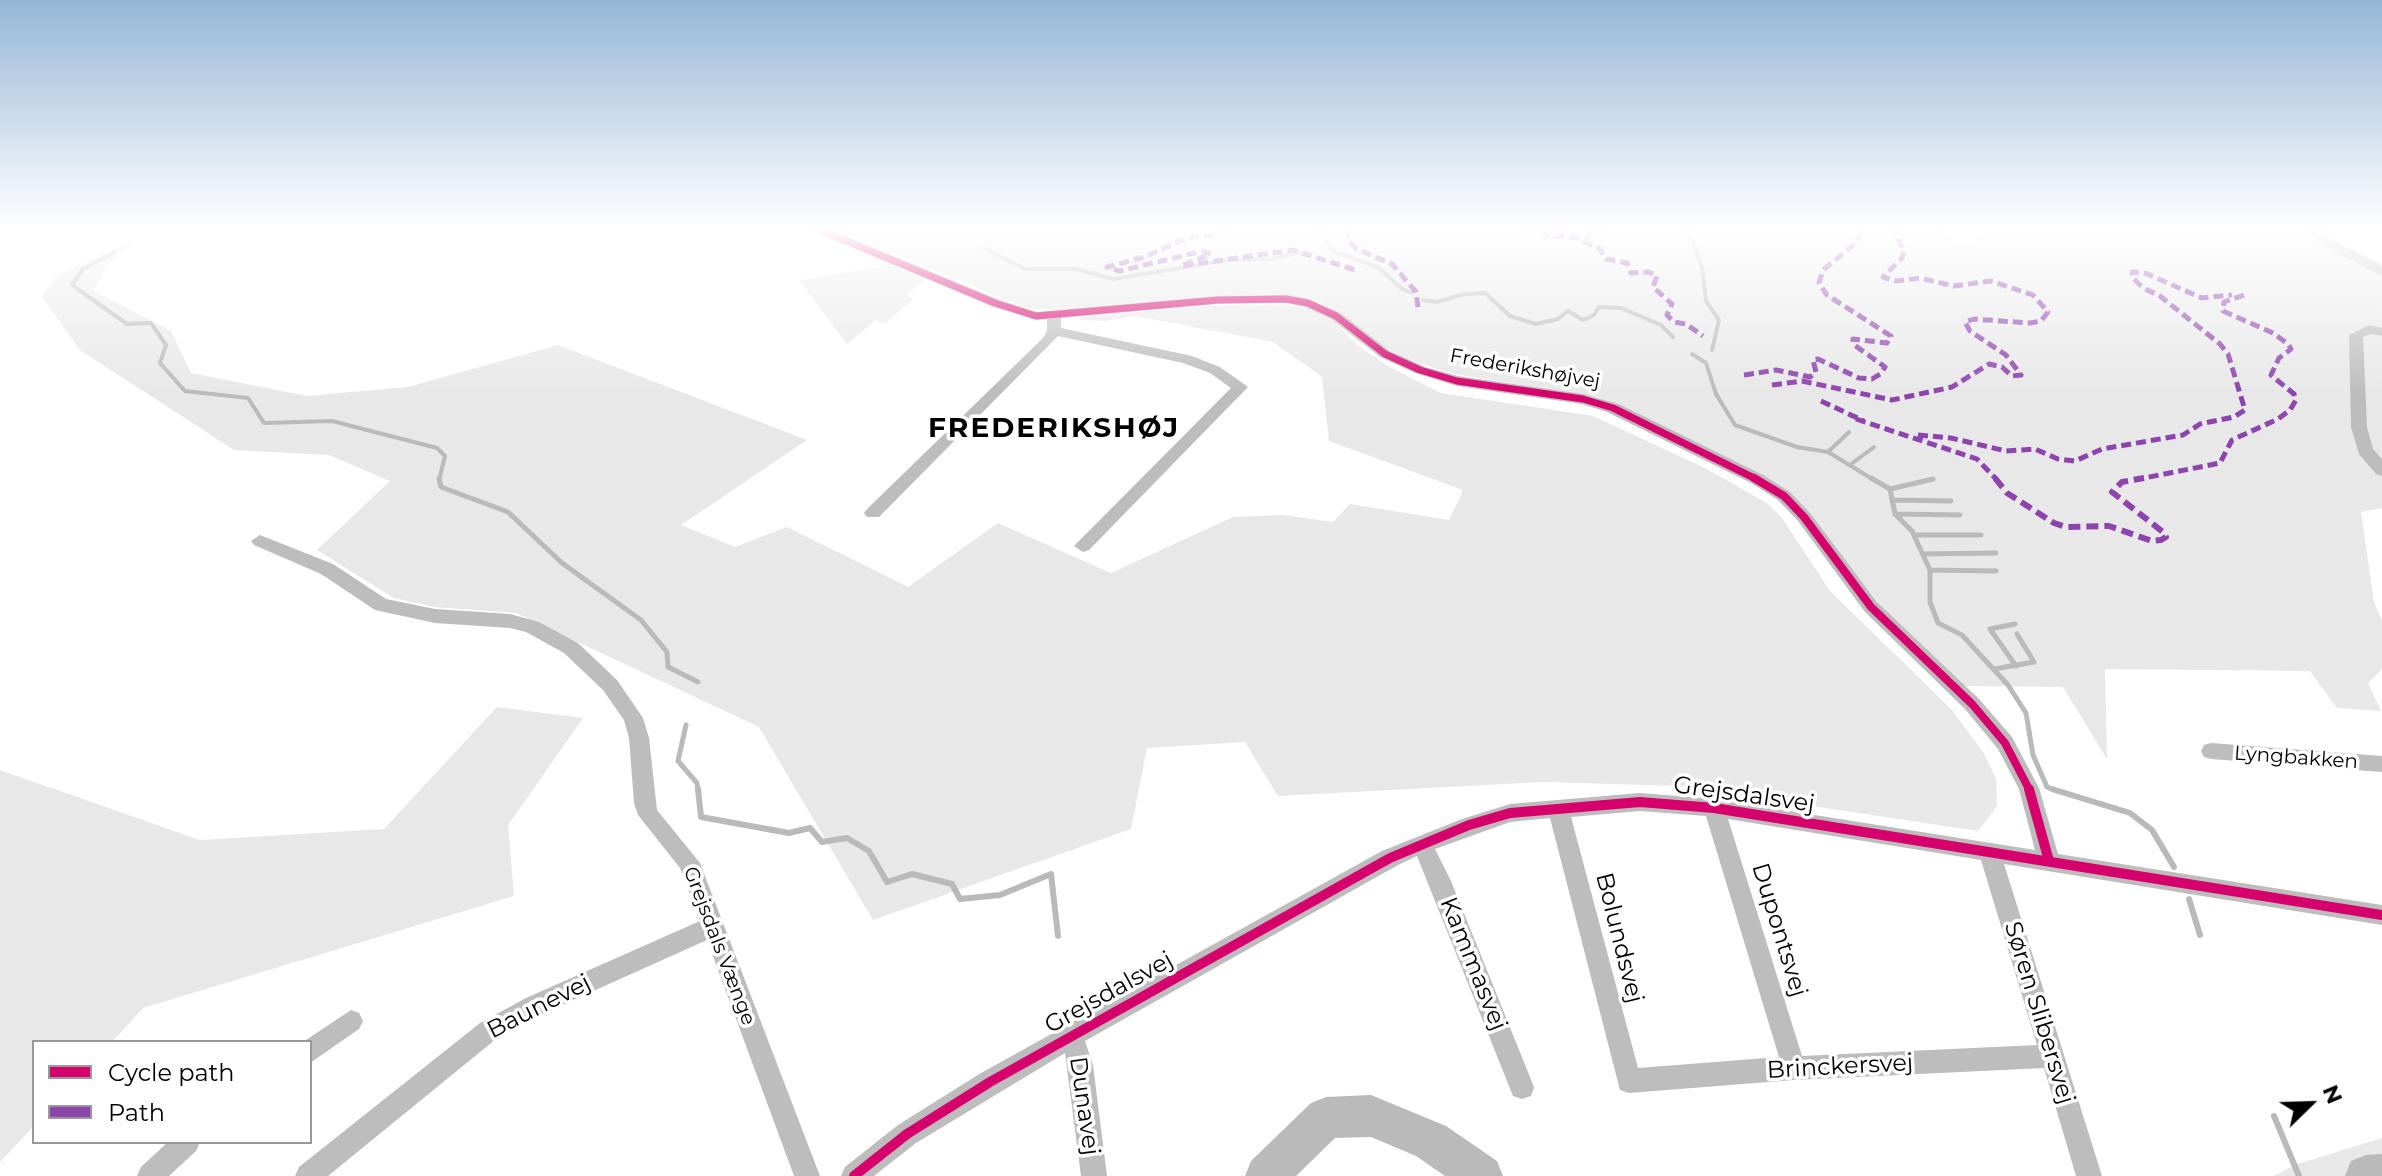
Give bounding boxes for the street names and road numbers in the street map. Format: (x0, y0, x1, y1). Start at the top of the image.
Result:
street label: Frederikshøjvej (1448, 344, 1602, 394)
street label: Lyngbakken (2233, 742, 2359, 774)
street label: Grejsdalsvej (1671, 771, 1817, 819)
street label: Dupontsvej (1745, 860, 1813, 1000)
street label: Grejsdals Vænge (678, 863, 760, 1029)
street label: Bolundsvej (1589, 870, 1649, 1006)
street label: Kammasvej (1433, 893, 1513, 1035)
street label: Søren Slibersvej (1998, 918, 2080, 1108)
street label: Grejsdalsvej (1040, 946, 1178, 1040)
street label: Baunevej (482, 969, 596, 1045)
street label: Brinckersvej (1766, 1049, 1914, 1085)
street label: Dunavej (1063, 1055, 1105, 1157)

